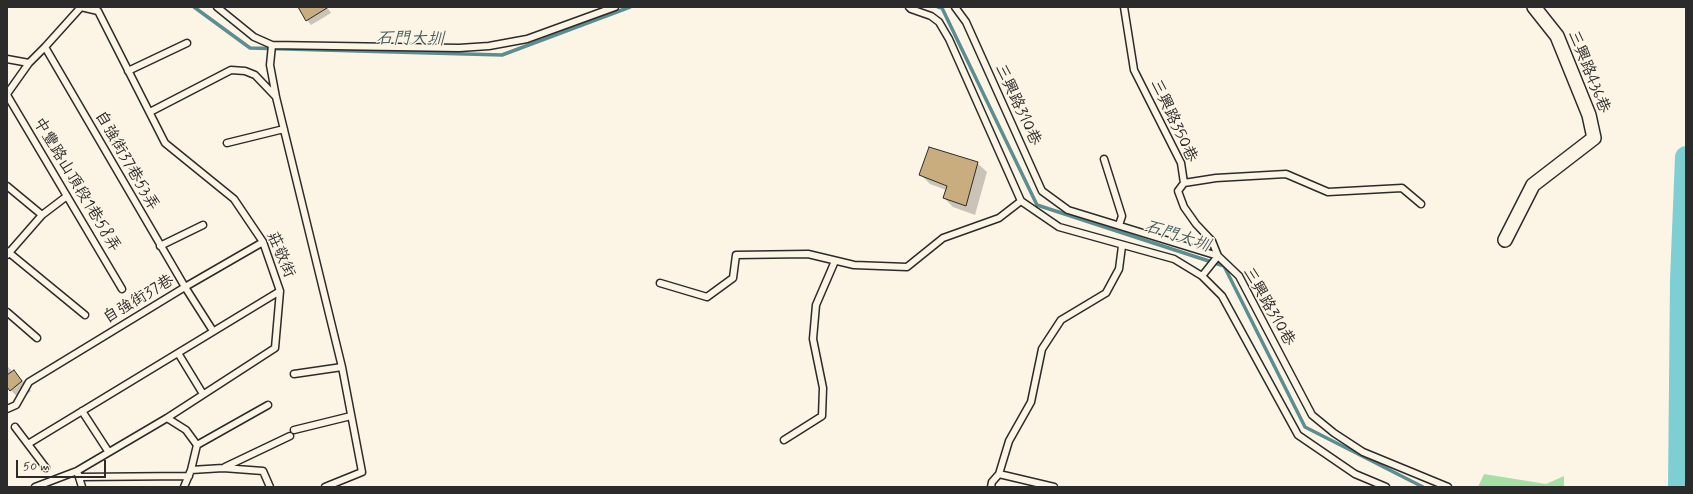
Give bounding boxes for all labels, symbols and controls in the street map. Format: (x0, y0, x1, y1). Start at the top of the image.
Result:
street label: 三興路436巷 (1563, 28, 1613, 116)
water label: 石門大圳 (376, 29, 444, 51)
street label: 三興路310巷 (990, 61, 1044, 149)
street label: 三興路350巷 (1145, 76, 1201, 166)
street label: 自強街37巷53弄 (90, 108, 162, 214)
street label: 中豐路山頂段1巷58弄 (28, 114, 124, 256)
water label: 石門大圳 (1142, 217, 1212, 257)
street label: 莊敬街 (262, 229, 298, 281)
street label: 三興路310巷 (1238, 264, 1298, 350)
street label: 自強街37巷 (100, 271, 178, 329)
scale bar (18, 452, 108, 478)
text: 50 m (23, 459, 50, 475)

